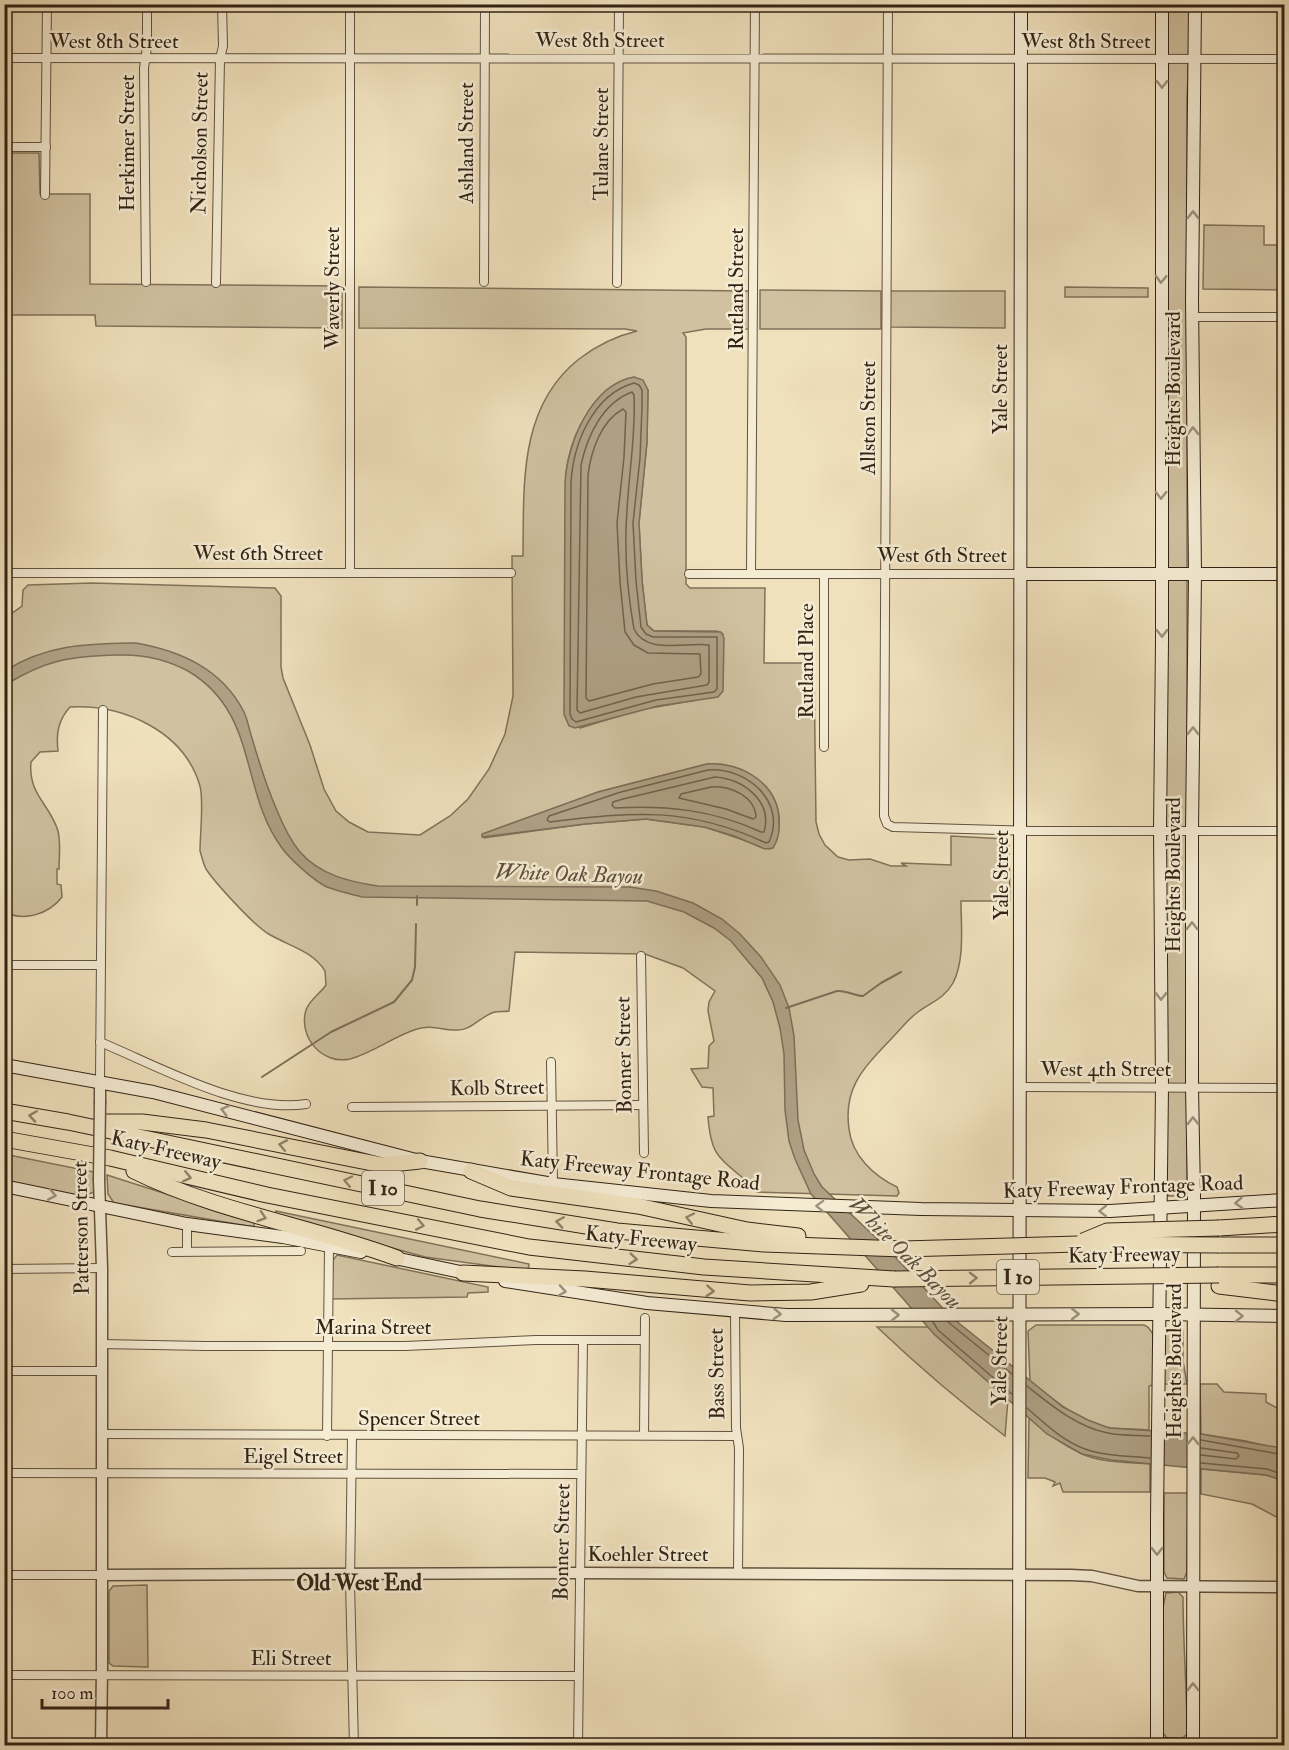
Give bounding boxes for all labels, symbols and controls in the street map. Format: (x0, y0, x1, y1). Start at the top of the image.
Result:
street label: West 8th Street (534, 27, 665, 54)
street label: West 8th Street (48, 28, 179, 55)
street label: West 8th Street (1020, 28, 1151, 55)
street label: Nicholson Street (185, 71, 215, 214)
street label: Herkimer Street (114, 74, 141, 212)
one-way arrow (1156, 79, 1168, 88)
street label: Ashland Street (453, 82, 480, 205)
street label: Tulane Street (588, 87, 615, 200)
one-way arrow (1187, 211, 1200, 220)
street label: Waverly Street (319, 226, 346, 350)
street label: Rutland Street (723, 228, 750, 350)
one-way arrow (1155, 274, 1168, 283)
street label: Heights Boulevard (1160, 311, 1187, 467)
street label: Yale Street (987, 344, 1014, 434)
street label: Allston Street (855, 361, 882, 476)
one-way arrow (1187, 427, 1199, 436)
one-way arrow (1155, 490, 1167, 499)
street label: West 6th Street (192, 540, 323, 567)
street label: West 6th Street (876, 542, 1007, 569)
street label: Rutland Place (793, 603, 820, 719)
one-way arrow (1155, 628, 1168, 637)
one-way arrow (1187, 727, 1199, 736)
street label: Heights Boulevard (1160, 797, 1187, 953)
street label: Yale Street (988, 830, 1015, 920)
water label: White Oak Bayou (494, 857, 644, 891)
one-way arrow (1186, 922, 1198, 931)
one-way arrow (1155, 991, 1167, 1000)
street label: Bonner Street (609, 996, 639, 1114)
street label: West 4th Street (1040, 1056, 1172, 1083)
street label: Kolb Street (449, 1074, 545, 1102)
one-way arrow (221, 1104, 231, 1117)
one-way arrow (29, 1111, 38, 1123)
one-way arrow (1186, 1117, 1199, 1126)
street label: Katy Freeway (108, 1124, 224, 1176)
one-way arrow (279, 1139, 289, 1152)
street label: Katy Freeway Frontage Road (519, 1145, 762, 1197)
street label: Patterson Street (66, 1161, 96, 1295)
street label: Katy Freeway Frontage Road (1002, 1169, 1244, 1205)
one-way arrow (182, 1170, 192, 1183)
road number: I 10 (362, 1171, 404, 1205)
one-way arrow (343, 1175, 353, 1188)
one-way arrow (47, 1188, 57, 1201)
water label: White Oak Bayou (843, 1191, 967, 1315)
one-way arrow (1235, 1197, 1244, 1210)
one-way arrow (816, 1200, 825, 1212)
one-way arrow (1098, 1205, 1107, 1217)
one-way arrow (256, 1209, 267, 1222)
one-way arrow (685, 1212, 695, 1225)
one-way arrow (555, 1216, 565, 1229)
one-way arrow (414, 1218, 424, 1231)
street label: Katy Freeway (584, 1220, 699, 1258)
street label: Katy Freeway (1068, 1241, 1181, 1269)
one-way arrow (628, 1253, 637, 1265)
road number: I 10 (997, 1260, 1039, 1294)
one-way arrow (969, 1272, 978, 1284)
street label: Heights Boulevard (1161, 1283, 1188, 1439)
one-way arrow (558, 1284, 567, 1296)
one-way arrow (706, 1284, 715, 1297)
one-way arrow (772, 1307, 781, 1320)
one-way arrow (1071, 1308, 1080, 1320)
one-way arrow (891, 1309, 900, 1321)
one-way arrow (1234, 1310, 1243, 1322)
street label: Marina Street (315, 1314, 432, 1341)
street label: Yale Street (986, 1315, 1014, 1406)
street label: Bass Street (703, 1328, 731, 1420)
street label: Spencer Street (358, 1405, 480, 1432)
one-way arrow (1187, 1436, 1200, 1445)
street label: Eigel Street (243, 1443, 343, 1470)
street label: Bonner Street (547, 1483, 577, 1601)
street label: Koehler Street (587, 1541, 709, 1568)
one-way arrow (1151, 1546, 1163, 1555)
district label: Old West End (296, 1569, 422, 1597)
street label: Eli Street (250, 1645, 332, 1672)
scale bar (42, 1672, 168, 1710)
text: 100 m (51, 1682, 94, 1705)
one-way arrow (1187, 1683, 1199, 1692)

